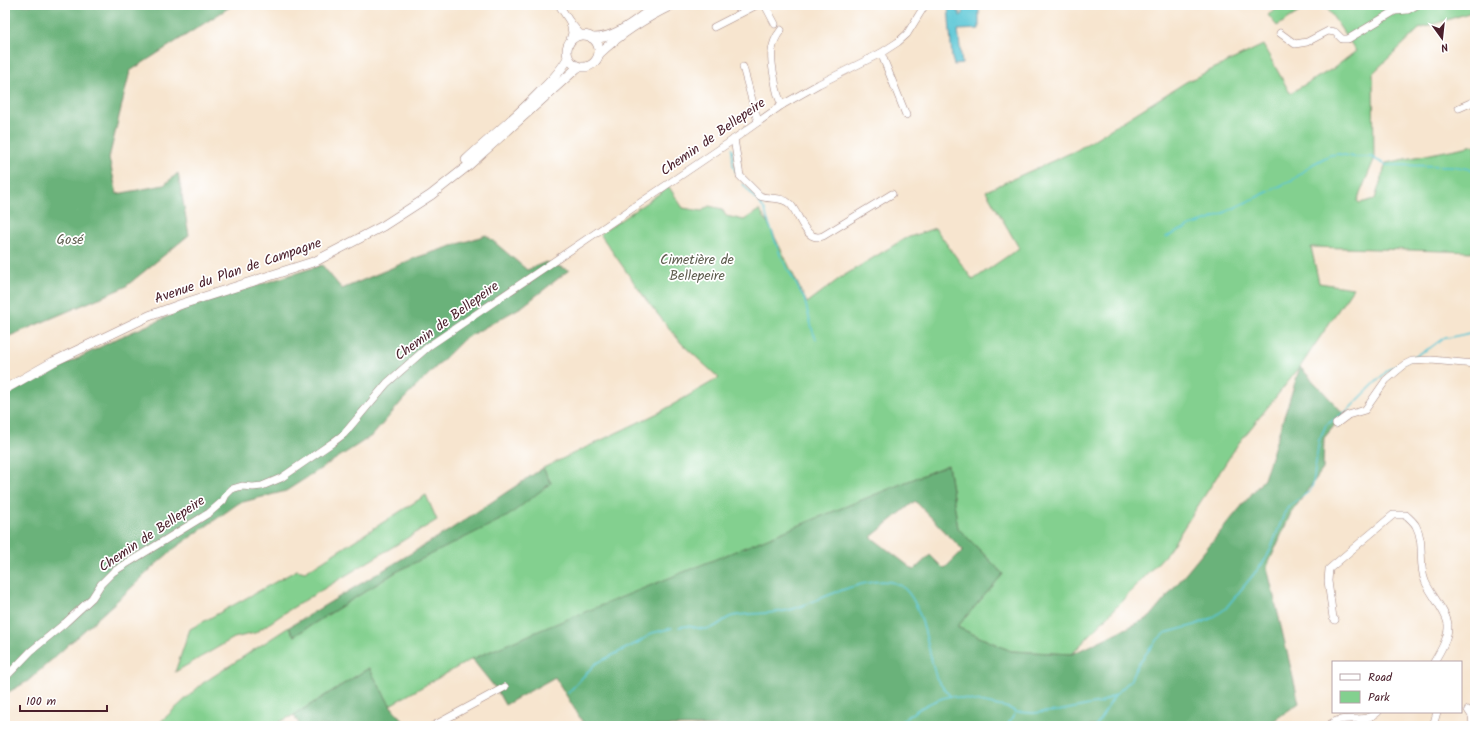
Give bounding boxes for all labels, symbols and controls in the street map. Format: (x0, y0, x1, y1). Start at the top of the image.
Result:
north arrow (1422, 18, 1462, 58)
text: N (1439, 37, 1450, 56)
street label: Chemin de Bellepeire (656, 92, 771, 182)
park label: Gosé (57, 229, 84, 251)
street label: Avenue du Plan de Campagne (151, 232, 325, 310)
park label: Cimetière de Bellepeire (660, 249, 735, 287)
street label: Chemin de Bellepeire (390, 275, 504, 366)
street label: Chemin de Bellepeire (94, 490, 210, 578)
legend (1332, 661, 1462, 713)
text: Road (1368, 668, 1393, 687)
scale bar (20, 687, 107, 713)
text: Park (1368, 688, 1390, 707)
text: 100 m (26, 692, 57, 711)

